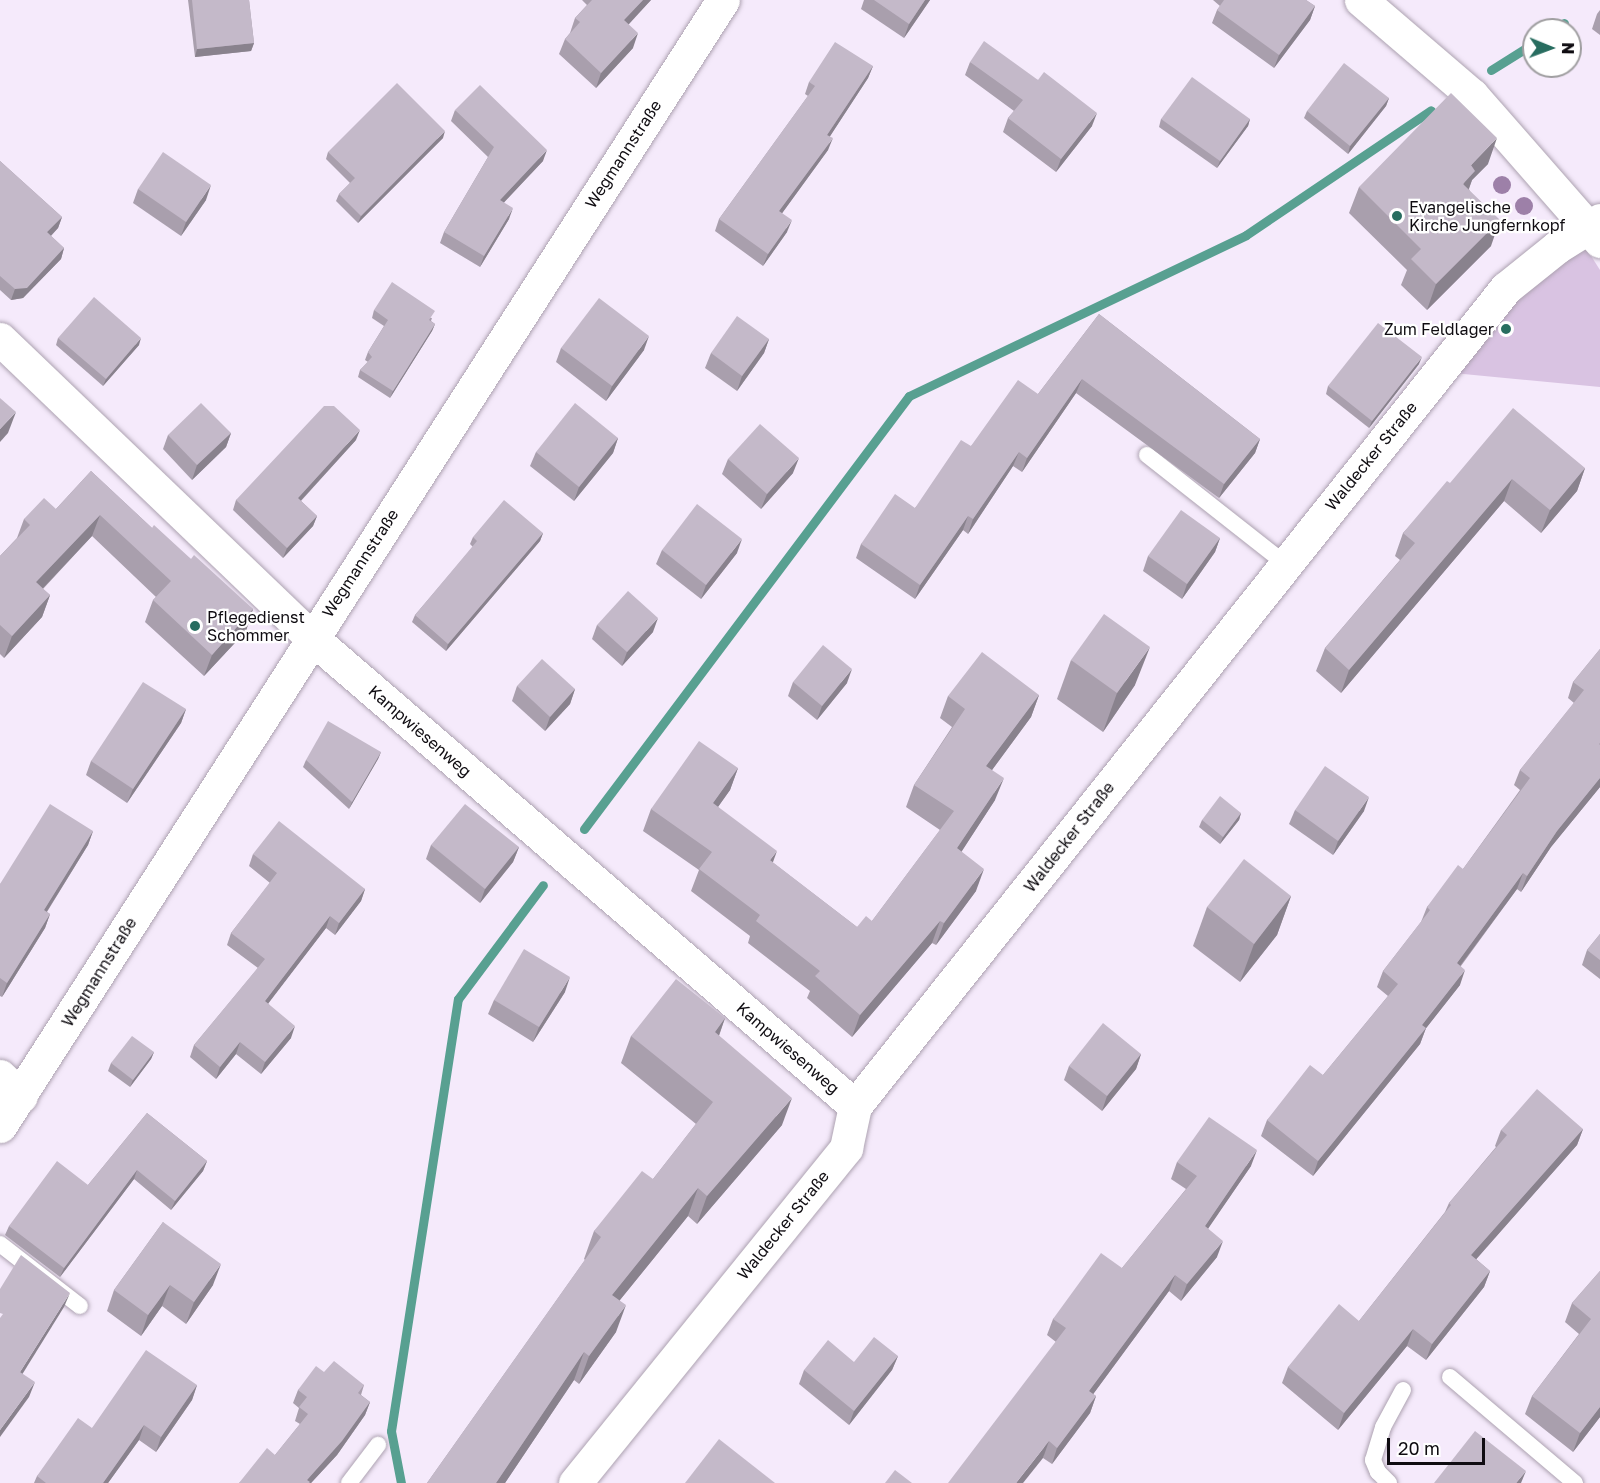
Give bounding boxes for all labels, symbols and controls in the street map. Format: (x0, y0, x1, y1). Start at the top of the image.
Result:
north arrow (1522, 18, 1582, 78)
text: N (1558, 42, 1578, 55)
street label: Wegmannstraße (581, 96, 665, 212)
place label: Evangelische Kirche Jungfernkopf (1409, 197, 1565, 235)
marker: Evangelische Kirche Jungfernkopf (1390, 209, 1404, 223)
place label: Zum Feldlager (1384, 319, 1494, 339)
marker: Zum Feldlager (1499, 322, 1513, 336)
street label: Waldecker Straße (1321, 398, 1421, 514)
street label: Wegmannstraße (318, 505, 402, 621)
place label: Pflegedienst Schommer (207, 607, 305, 645)
marker: Pflegedienst Schommer (188, 619, 202, 633)
street label: Kampwiesenweg (365, 681, 475, 781)
street label: Waldecker Straße (1020, 778, 1118, 896)
street label: Wegmannstraße (58, 914, 140, 1030)
street label: Kampwiesenweg (733, 998, 843, 1098)
street label: Waldecker Straße (733, 1167, 833, 1283)
scale bar (1390, 1426, 1488, 1464)
text: 20 m (1398, 1437, 1440, 1459)

